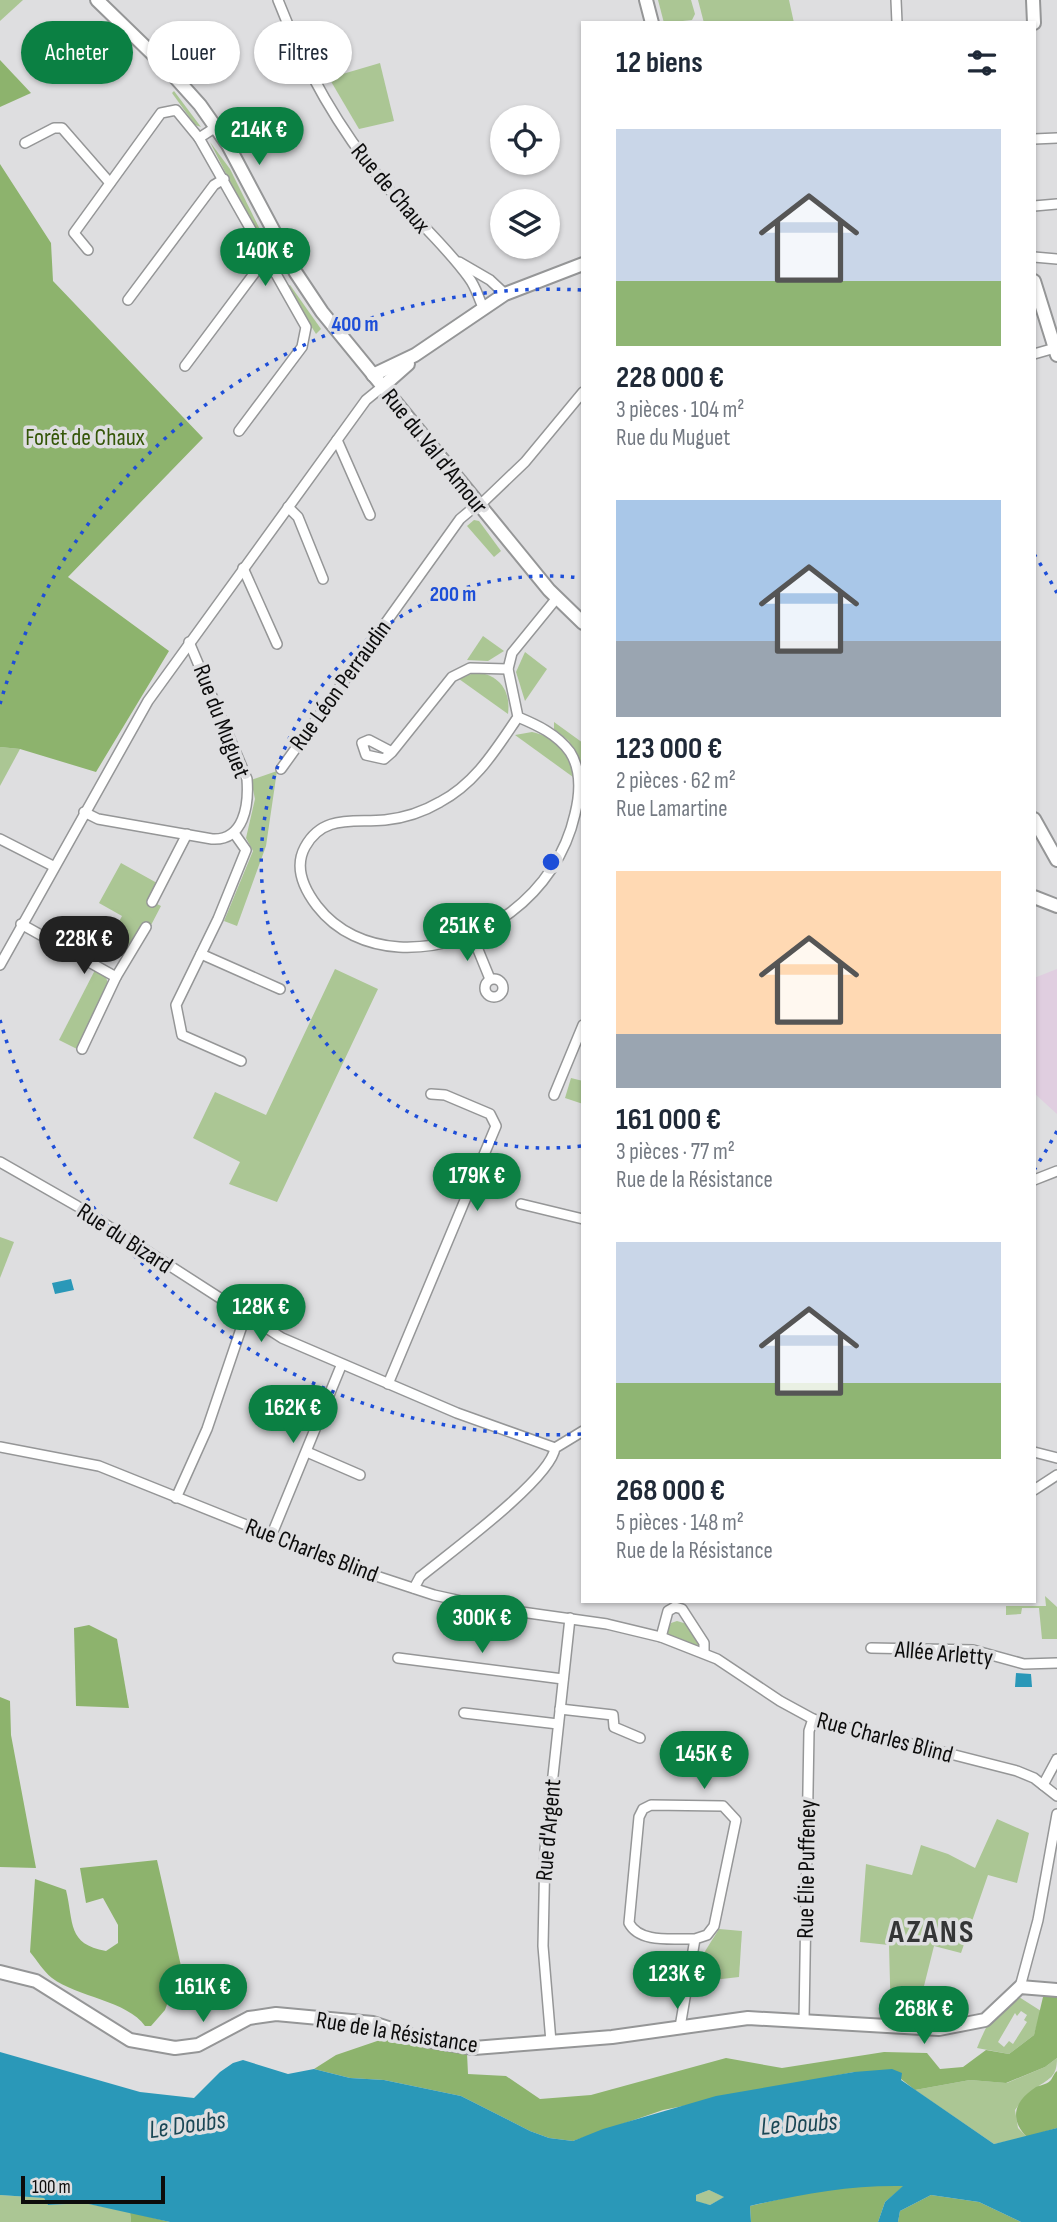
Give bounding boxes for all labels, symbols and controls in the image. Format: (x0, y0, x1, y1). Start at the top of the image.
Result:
chip: Acheter (21, 21, 133, 84)
chip: Louer (147, 21, 240, 84)
chip: Filtres (254, 21, 352, 84)
icon: filters (963, 44, 1001, 82)
text: 12 biens (616, 45, 703, 81)
map controls (490, 105, 560, 259)
button: locate (490, 105, 560, 175)
pin: 214K € (202, 108, 316, 167)
text: 214K € (231, 116, 287, 144)
street label: Rue de Chaux (345, 138, 437, 239)
icon: home (746, 175, 872, 301)
button: layers (490, 189, 560, 259)
pin: 140K € (208, 229, 322, 288)
text: 140K € (236, 237, 294, 265)
text: 400 m (332, 312, 378, 337)
text: 228 000 € (616, 360, 724, 396)
street label: Rue du Val d'Amour (375, 383, 494, 520)
text: 3 pièces · 104 m² (616, 396, 744, 424)
park label: Forêt de Chaux (25, 423, 145, 452)
text: Rue du Muguet (616, 424, 730, 452)
icon: home (746, 546, 872, 672)
text: 200 m (430, 582, 476, 607)
street label: Rue Léon Perraudin (283, 614, 397, 756)
street label: Rue du Muguet (187, 660, 256, 782)
text: 123 000 € (616, 731, 722, 767)
text: 2 pièces · 62 m² (616, 767, 736, 795)
text: Rue Lamartine (616, 795, 727, 823)
centre of rings (539, 850, 563, 874)
pin: 251K € (410, 904, 524, 963)
text: 251K € (439, 912, 495, 940)
pin: 228K € (27, 916, 141, 976)
icon: home (746, 917, 872, 1043)
text: 228K € (55, 925, 113, 953)
text: 161 000 € (616, 1102, 721, 1138)
text: 3 pièces · 77 m² (616, 1138, 735, 1166)
pin: 179K € (420, 1154, 534, 1213)
text: 179K € (449, 1162, 505, 1190)
text: Rue de la Résistance (616, 1166, 773, 1194)
street label: Rue du Bizard (72, 1197, 178, 1280)
pin: 128K € (204, 1284, 318, 1344)
icon: home (746, 1288, 872, 1414)
text: 128K € (233, 1293, 289, 1321)
pin: 162K € (236, 1386, 350, 1445)
text: 162K € (265, 1394, 321, 1422)
text: 268 000 € (616, 1473, 725, 1509)
text: 5 pièces · 148 m² (616, 1509, 744, 1537)
street label: Rue Charles Blind (241, 1512, 382, 1589)
text: Rue de la Résistance (616, 1537, 773, 1565)
pin: 300K € (425, 1596, 539, 1655)
text: 300K € (453, 1604, 511, 1632)
street label: Allée Arletty (893, 1635, 994, 1672)
street label: Rue Charles Blind (814, 1705, 956, 1770)
pin: 145K € (647, 1732, 761, 1791)
text: 145K € (676, 1740, 732, 1768)
street label: Rue d'Argent (530, 1778, 567, 1882)
street label: Rue Élie Puffeney (791, 1799, 822, 1939)
district label: AZANS (888, 1913, 975, 1952)
pin: 123K € (620, 1952, 734, 2011)
text: 123K € (649, 1960, 705, 1988)
pin: 161K € (146, 1965, 260, 2024)
text: 161K € (175, 1973, 231, 2001)
pin: 268K € (867, 1986, 981, 2046)
text: 268K € (895, 1995, 953, 2023)
street label: Rue de la Résistance (314, 2005, 480, 2060)
water label: Le Doubs (147, 2105, 227, 2146)
water label: Le Doubs (760, 2106, 838, 2143)
scale bar (21, 2173, 164, 2205)
text: 100 m (32, 2176, 71, 2199)

